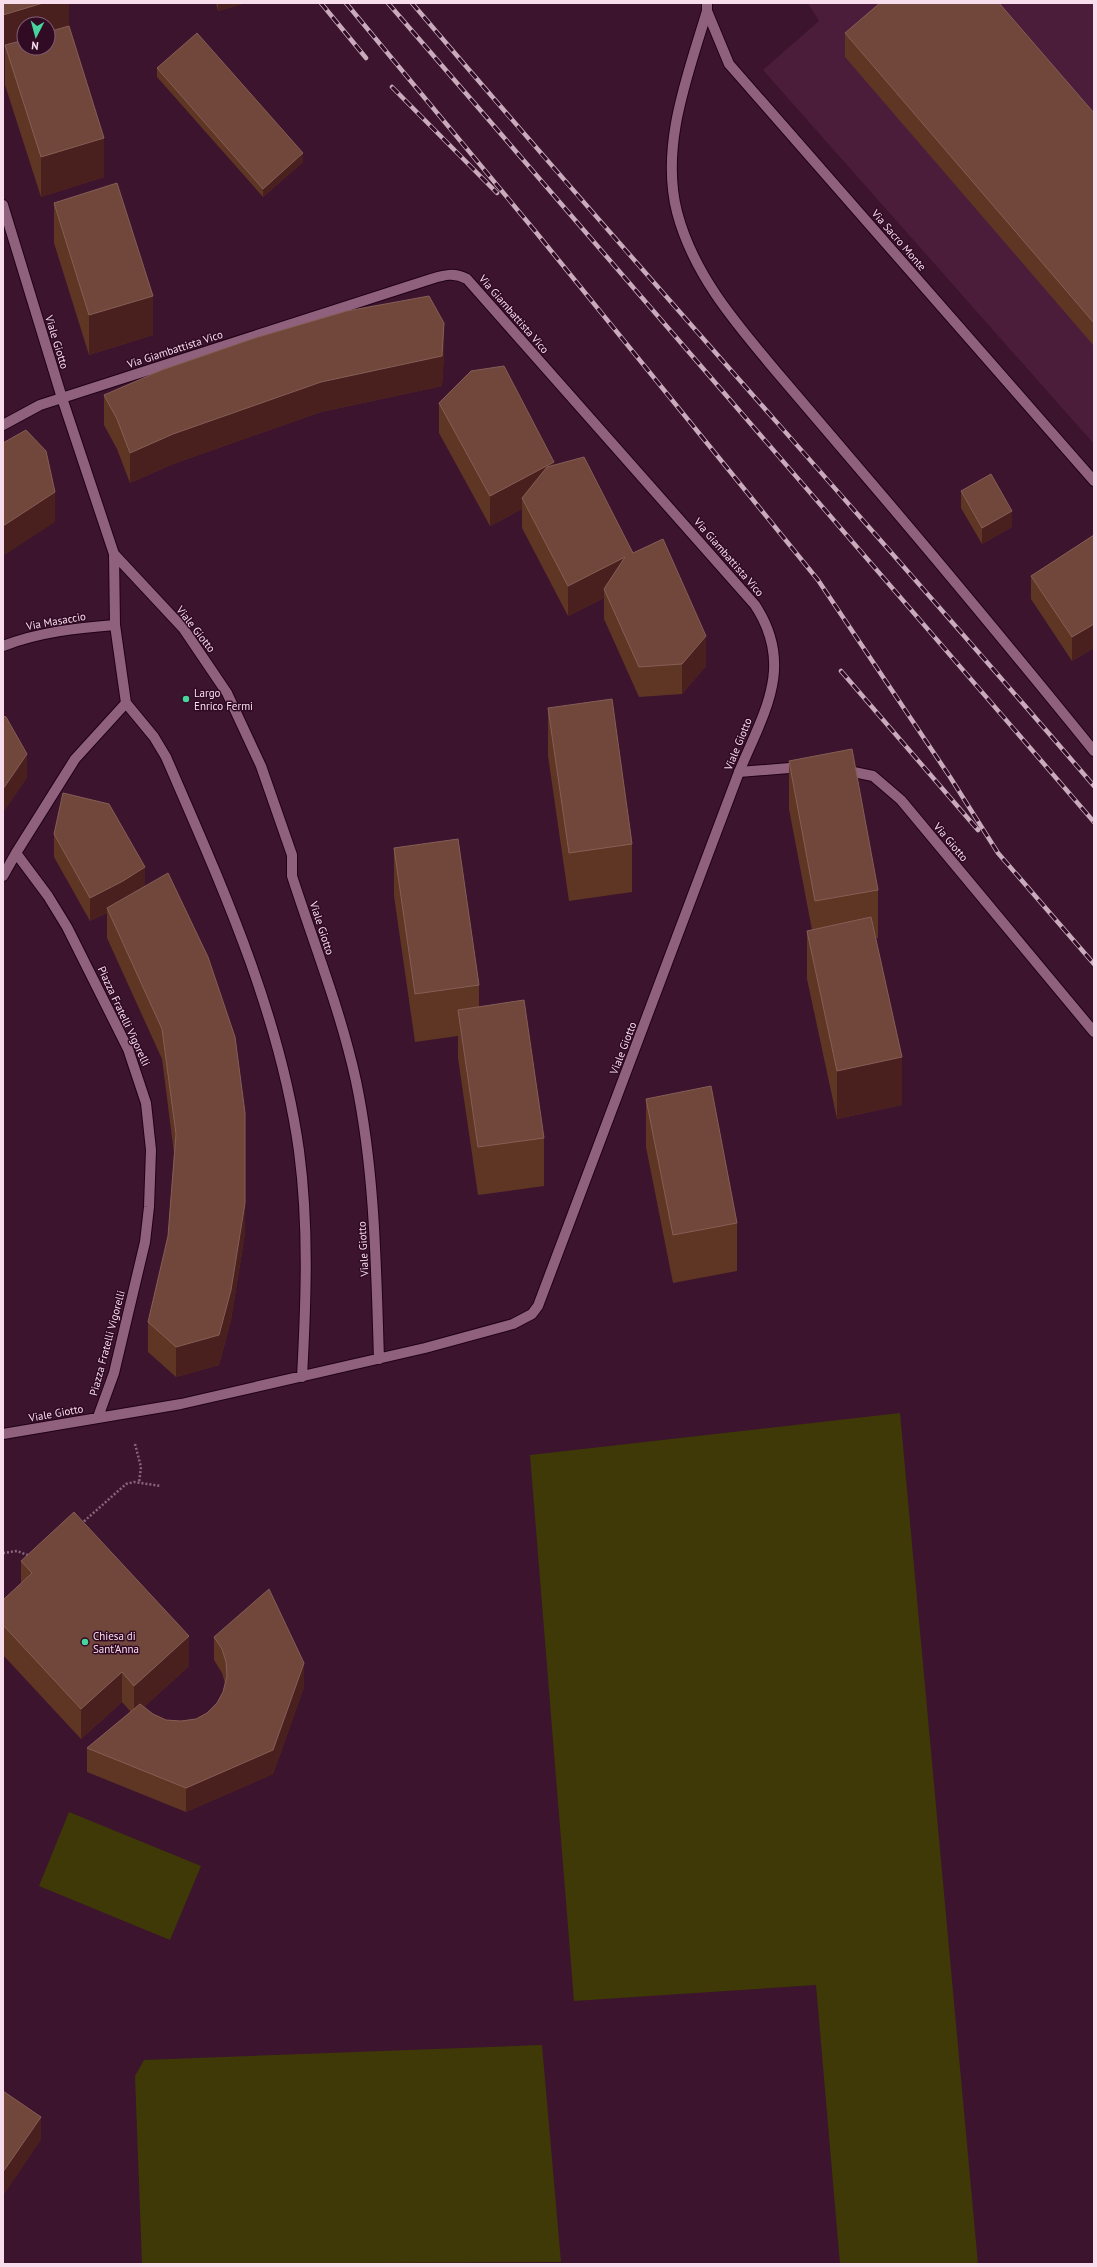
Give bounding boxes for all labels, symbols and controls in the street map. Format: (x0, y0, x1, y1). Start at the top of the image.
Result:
north arrow (16, 16, 56, 56)
text: N (31, 39, 39, 53)
street label: Via Sacro Monte (868, 206, 930, 274)
street label: Via Giambattista Vico (475, 271, 552, 356)
street label: Viale Giotto (42, 313, 72, 371)
street label: Via Giambattista Vico (124, 327, 225, 371)
street label: Via Giambattista Vico (690, 514, 767, 599)
street label: Viale Giotto (173, 602, 219, 655)
street label: Via Masaccio (24, 609, 87, 633)
place label: Largo Enrico Fermi (194, 686, 253, 713)
marker: Largo Enrico Fermi (181, 694, 191, 704)
street label: Viale Giotto (721, 716, 755, 773)
street label: Via Giotto (930, 819, 971, 864)
street label: Viale Giotto (307, 899, 337, 957)
street label: Piazza Fratelli Vigorelli (95, 964, 153, 1068)
street label: Viale Giotto (606, 1020, 639, 1077)
street label: Viale Giotto (355, 1221, 371, 1278)
street label: Piazza Fratelli Vigorelli (86, 1289, 128, 1397)
street label: Viale Giotto (27, 1401, 84, 1425)
place label: Chiesa di Sant'Anna (93, 1629, 139, 1656)
marker: Chiesa di Sant'Anna (80, 1637, 90, 1647)

